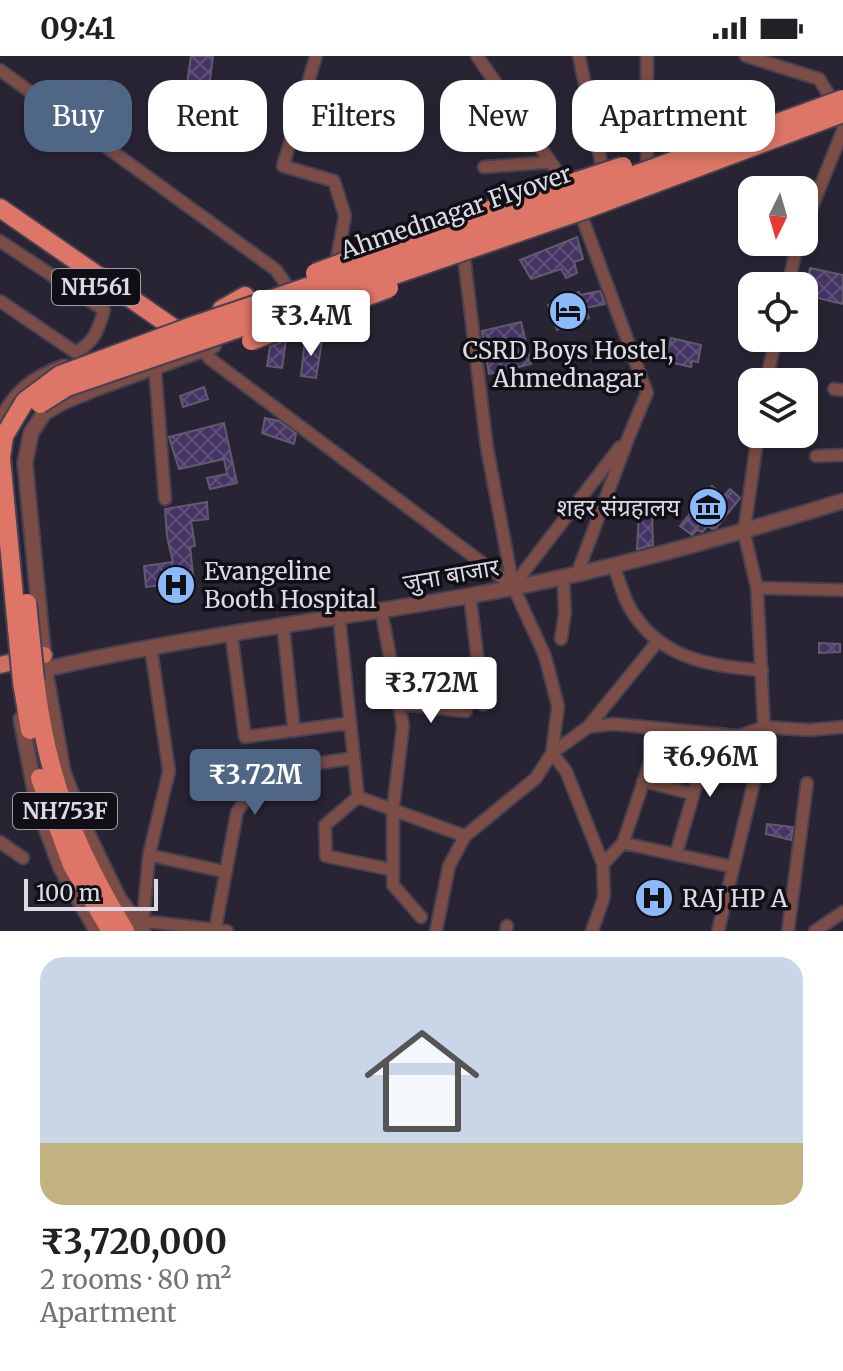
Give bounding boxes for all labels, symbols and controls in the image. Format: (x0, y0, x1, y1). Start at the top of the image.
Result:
text: 09:41 (40, 9, 115, 47)
chip: Buy (24, 80, 132, 152)
chip: Rent (148, 80, 267, 152)
chip: Filters (283, 80, 424, 152)
chip: New (440, 80, 556, 152)
chip: Apartment (572, 80, 775, 152)
street label: Ahmednagar Flyover (335, 158, 576, 266)
north arrow (738, 176, 818, 256)
map controls (738, 176, 818, 448)
road number: NH561 (52, 269, 140, 305)
button: locate (738, 272, 818, 352)
pin: ₹3.4M (255, 290, 367, 358)
hotel icon: CSRD Boys Hostel, Ahmednagar (547, 290, 589, 332)
text: ₹3.4M (270, 299, 352, 332)
place label: CSRD Boys Hostel, Ahmednagar (462, 335, 674, 394)
button: layers (738, 368, 818, 448)
museum icon: शहर संग्रहालय (687, 486, 729, 528)
place label: शहर संग्रहालय (557, 492, 681, 523)
street label: जुना बाजार (401, 551, 503, 599)
place label: Evangeline Booth Hospital (204, 556, 377, 615)
hospital icon: Evangeline Booth Hospital (155, 564, 197, 606)
pin: ₹3.72M (366, 657, 496, 725)
text: ₹3.72M (384, 666, 478, 699)
pin: ₹6.96M (645, 731, 775, 799)
text: ₹6.96M (662, 740, 758, 773)
pin: ₹3.72M (190, 749, 320, 817)
text: ₹3.72M (208, 758, 302, 791)
road number: NH753F (13, 793, 117, 829)
scale bar (24, 875, 158, 911)
hospital icon: RAJ HP A (633, 877, 675, 919)
text: 100 m (36, 879, 101, 907)
place label: RAJ HP A (682, 883, 789, 914)
icon: home (350, 1009, 494, 1153)
text: ₹3,720,000 (40, 1221, 227, 1263)
text: 2 rooms · 80 m² (40, 1263, 231, 1296)
text: Apartment (40, 1296, 177, 1329)

